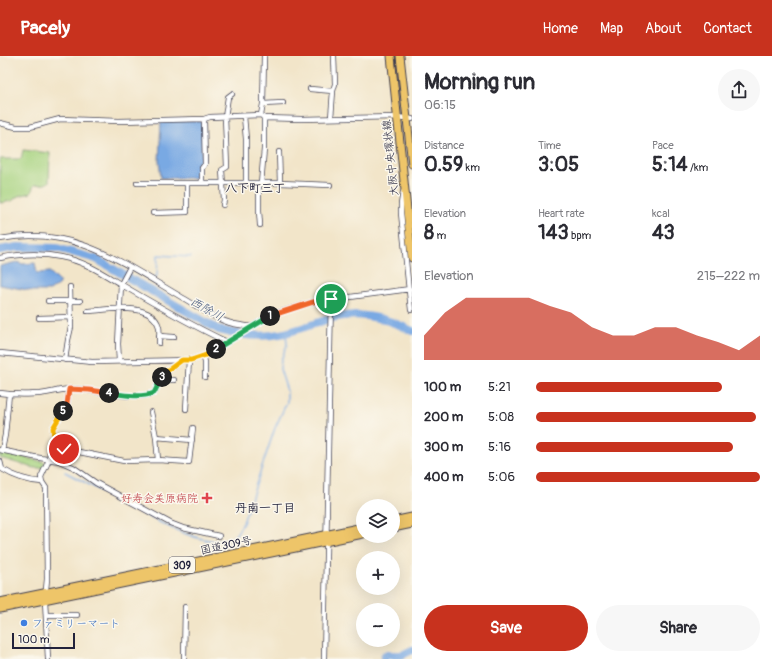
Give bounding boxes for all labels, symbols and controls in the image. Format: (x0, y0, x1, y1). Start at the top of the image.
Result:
text: Pacely (20, 16, 70, 40)
text: Home (543, 20, 578, 37)
text: Map (600, 20, 623, 37)
text: About (645, 20, 681, 37)
text: Contact (703, 20, 752, 37)
text: Morning run (424, 68, 535, 96)
button: share (718, 69, 760, 111)
text: 06:15 (424, 97, 456, 113)
street label: 大阪中央環状線 (380, 119, 401, 197)
text: Distance (424, 139, 464, 152)
text: Time (538, 139, 561, 152)
text: Pace (652, 139, 674, 152)
text: 0.59 (424, 152, 463, 177)
text: 3:05 (538, 152, 579, 177)
text: 5:14 (652, 152, 688, 177)
text: km (463, 161, 480, 174)
text: /km (688, 161, 708, 174)
district label: 八下町三丁 (225, 181, 285, 196)
text: Elevation (424, 207, 466, 220)
text: Heart rate (538, 207, 584, 220)
text: kcal (652, 207, 670, 220)
text: 8 (424, 220, 434, 245)
text: 143 (538, 220, 569, 245)
text: 43 (652, 220, 675, 245)
text: m (434, 229, 446, 242)
text: bpm (569, 229, 591, 242)
text: Elevation (424, 268, 474, 284)
text: 215–222 m (697, 268, 760, 284)
pin (314, 282, 348, 316)
icon: arrive (320, 288, 342, 310)
water label: 西除川 (187, 294, 226, 325)
pin: 1 (260, 306, 280, 326)
text: 1 (268, 309, 272, 322)
pin: 2 (206, 339, 226, 359)
text: 2 (213, 342, 219, 355)
pin: 3 (152, 367, 172, 387)
text: 3 (159, 370, 165, 383)
text: 100 m (424, 379, 461, 395)
text: 5:21 (488, 379, 511, 395)
pin: 4 (99, 383, 119, 403)
text: 4 (106, 386, 112, 399)
pin: 5 (53, 401, 73, 421)
text: 5 (60, 404, 66, 417)
text: 200 m (424, 409, 463, 425)
text: 5:08 (488, 409, 514, 425)
pin (47, 432, 81, 466)
icon: check (53, 438, 75, 460)
text: 300 m (424, 439, 463, 455)
text: 5:16 (488, 439, 511, 455)
text: 400 m (424, 469, 464, 485)
text: 5:06 (488, 469, 515, 485)
place label: 好寿会美原病院 (121, 492, 198, 505)
marker: 好寿会美原病院 (201, 492, 213, 504)
map controls (356, 499, 400, 647)
button: layers (356, 499, 400, 543)
district label: 丹南一丁目 (235, 501, 295, 516)
street label: 国道309号 (199, 534, 253, 557)
button: + (356, 551, 400, 595)
road number: 309 (169, 557, 195, 573)
button: − (356, 603, 400, 647)
button: Save (424, 605, 588, 651)
button: Share (596, 605, 760, 651)
place label: ファミリーマート (32, 617, 120, 630)
marker: ファミリーマート (19, 618, 29, 628)
scale bar (12, 631, 75, 650)
text: 100 m (18, 633, 49, 646)

